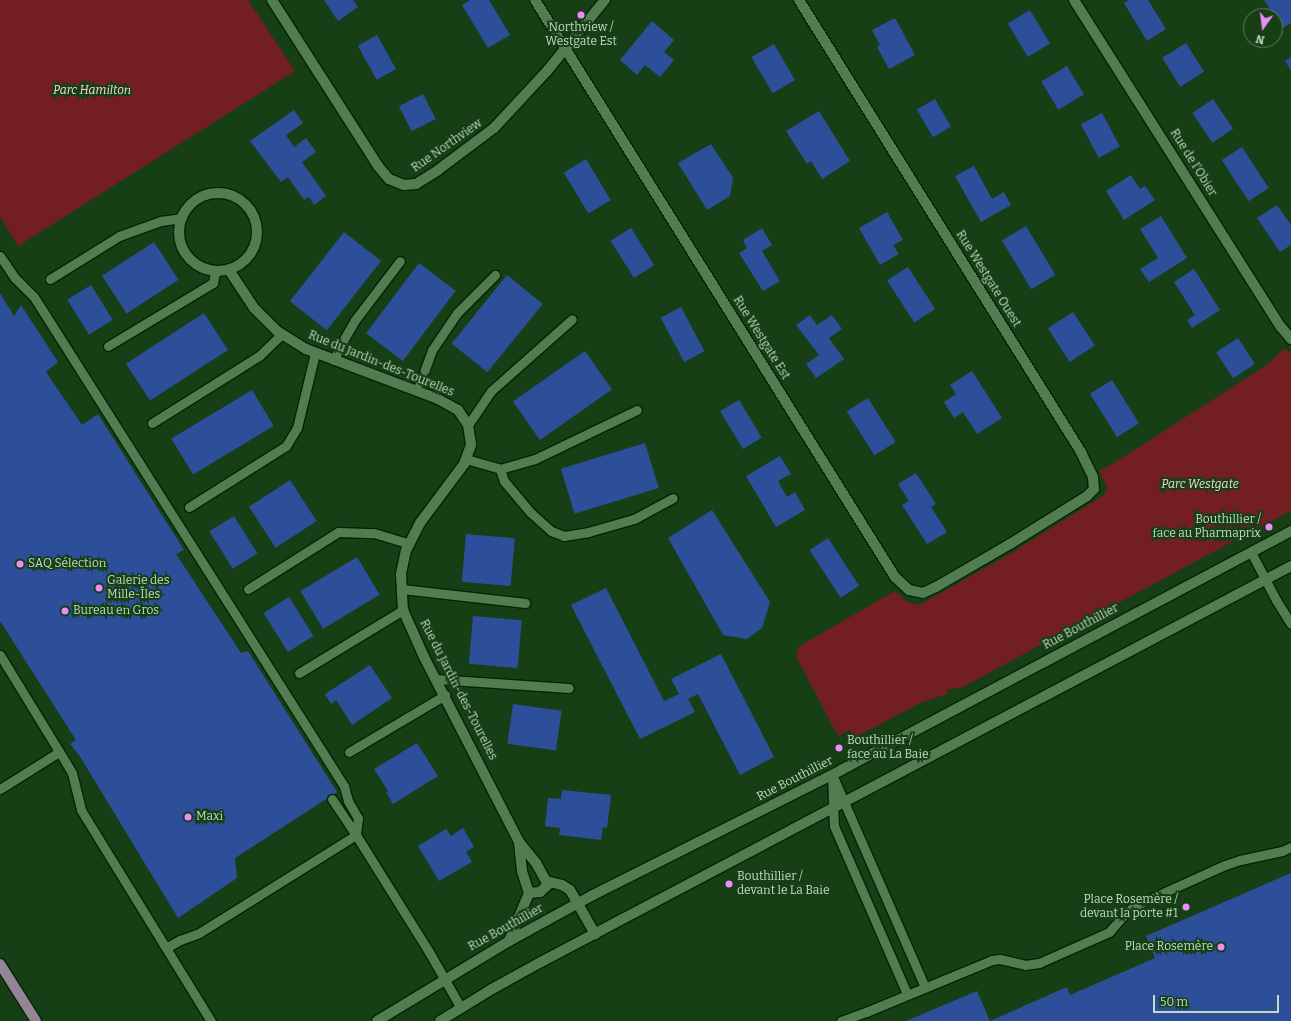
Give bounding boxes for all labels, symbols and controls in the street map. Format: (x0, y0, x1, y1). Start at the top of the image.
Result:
north arrow (1243, 8, 1283, 48)
marker: Northview / Westgate Est (576, 10, 586, 20)
place label: Northview / Westgate Est (545, 21, 617, 49)
text: N (1255, 32, 1266, 46)
park label: Parc Hamilton (53, 84, 131, 98)
street label: Rue Northview (409, 116, 485, 176)
street label: Rue de l'Obier (1166, 126, 1220, 200)
street label: Rue Westgate Ouest (952, 228, 1024, 330)
street label: Rue Westgate Est (730, 294, 792, 382)
street label: Rue du Jardin-des-Tourelles (306, 328, 456, 400)
park label: Parc Westgate (1161, 478, 1239, 492)
place label: Bouthillier / face au Pharmaprix (1153, 513, 1261, 541)
marker: Bouthillier / face au Pharmaprix (1264, 522, 1274, 532)
place label: SAQ Sélection (28, 557, 106, 571)
marker: SAQ Sélection (15, 559, 25, 569)
place label: Galerie des Mille-Îles (107, 574, 169, 602)
marker: Galerie des Mille-Îles (94, 583, 104, 593)
street label: Rue Bouthillier (1041, 601, 1121, 653)
place label: Bureau en Gros (73, 604, 159, 618)
marker: Bureau en Gros (60, 606, 70, 616)
street label: Rue du Jardin-des-Tourelles (416, 617, 500, 763)
place label: Bouthillier / face au La Baie (847, 734, 929, 762)
marker: Bouthillier / face au La Baie (834, 743, 844, 753)
street label: Rue Bouthillier (754, 754, 836, 804)
place label: Maxi (196, 810, 223, 824)
marker: Maxi (183, 812, 193, 822)
place label: Bouthillier / devant le La Baie (737, 870, 829, 898)
marker: Bouthillier / devant le La Baie (724, 879, 734, 889)
place label: Place Rosemère / devant la porte #1 (1080, 893, 1178, 921)
street label: Rue Bouthillier (466, 901, 546, 955)
marker: Place Rosemère / devant la porte #1 (1181, 902, 1191, 912)
place label: Place Rosemère (1125, 940, 1213, 954)
marker: Place Rosemère (1216, 942, 1226, 952)
scale bar (1155, 987, 1281, 1013)
text: 50 m (1160, 995, 1188, 1009)

